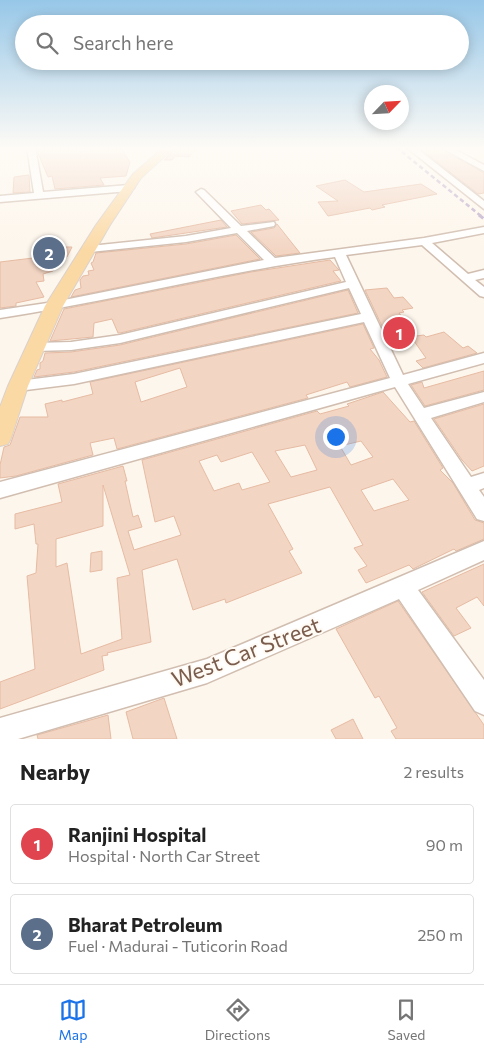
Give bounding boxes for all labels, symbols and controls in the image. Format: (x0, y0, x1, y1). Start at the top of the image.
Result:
search box (15, 15, 469, 70)
icon: search (33, 29, 61, 57)
text: Search here (73, 31, 173, 54)
north arrow (364, 85, 409, 130)
pin: 2 (33, 234, 65, 272)
pin: 1 (383, 314, 415, 352)
your location (323, 424, 349, 450)
street label: West Car Street (167, 611, 324, 692)
text: Nearby (20, 759, 90, 784)
text: 2 results (403, 762, 464, 781)
text: Ranjini Hospital (68, 823, 207, 846)
text: 1 (33, 835, 41, 854)
text: 90 m (426, 835, 463, 854)
text: Hospital · North Car Street (68, 846, 260, 865)
text: Bharat Petroleum (68, 913, 222, 936)
text: 2 (32, 925, 42, 944)
text: 250 m (417, 925, 463, 944)
text: Fuel · Madurai - Tuticorin Road (68, 936, 288, 955)
tab: Map (59, 996, 87, 1043)
tab: Directions (205, 996, 270, 1043)
tab: Saved (388, 996, 425, 1043)

